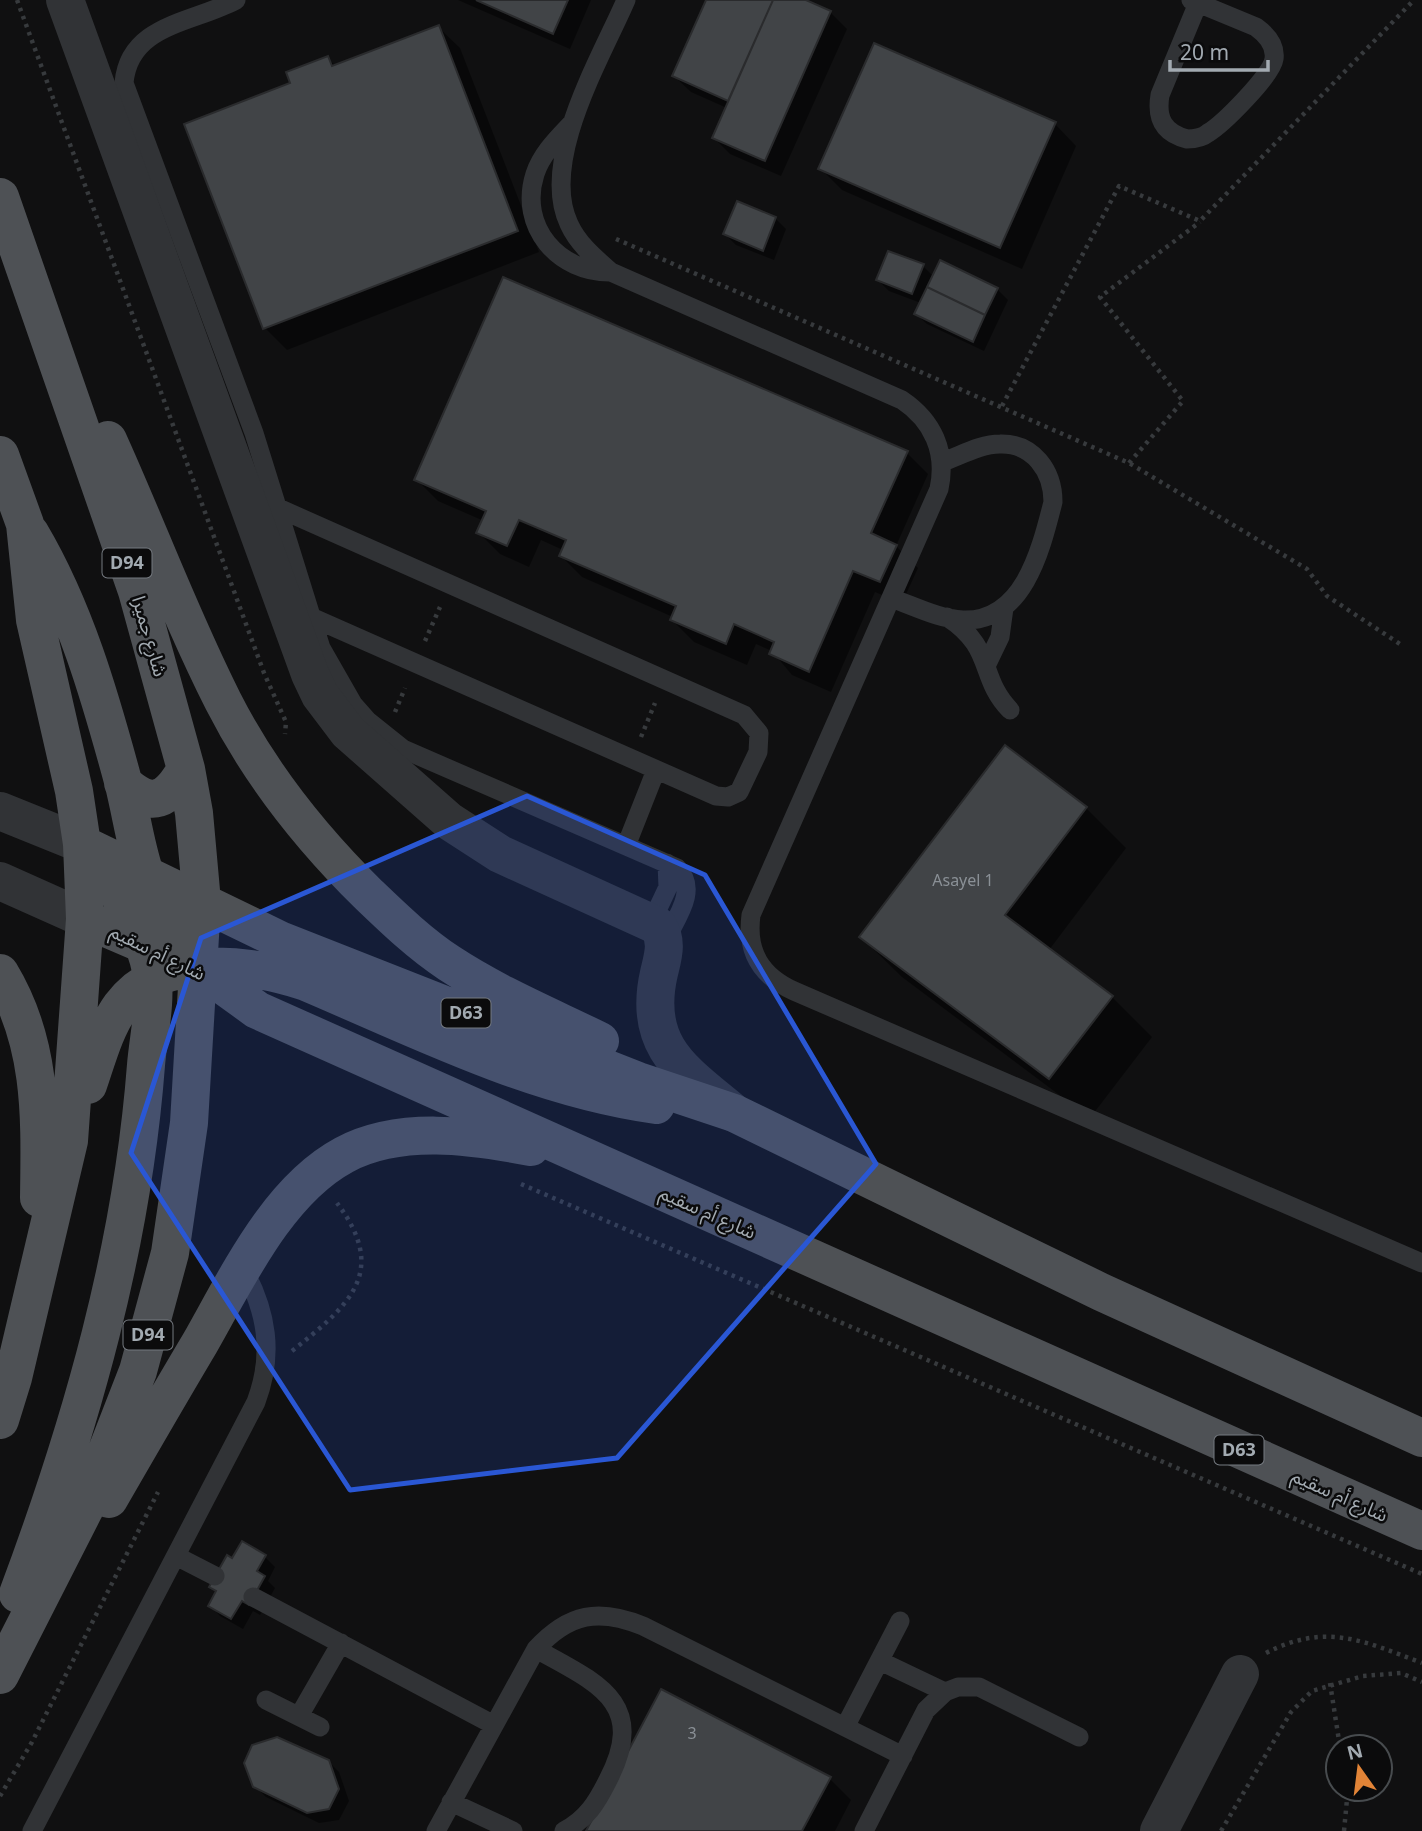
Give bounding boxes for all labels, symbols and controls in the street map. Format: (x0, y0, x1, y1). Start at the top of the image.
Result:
scale bar (1170, 28, 1268, 72)
text: 20 m (1180, 38, 1229, 66)
road number: D94 (102, 548, 152, 578)
street label: شارع جميرا (125, 593, 174, 680)
house number: Asayel 1 (932, 869, 994, 891)
street label: شارع أم سقيم (105, 918, 210, 988)
road number: D63 (442, 998, 490, 1028)
street label: شارع أم سقيم (655, 1179, 760, 1247)
road number: D94 (124, 1320, 172, 1350)
road number: D63 (1214, 1436, 1264, 1464)
street label: شارع أم سقيم (1287, 1462, 1392, 1530)
house number: 3 (687, 1722, 697, 1744)
north arrow (1324, 1733, 1394, 1803)
text: N (1344, 1737, 1366, 1766)

